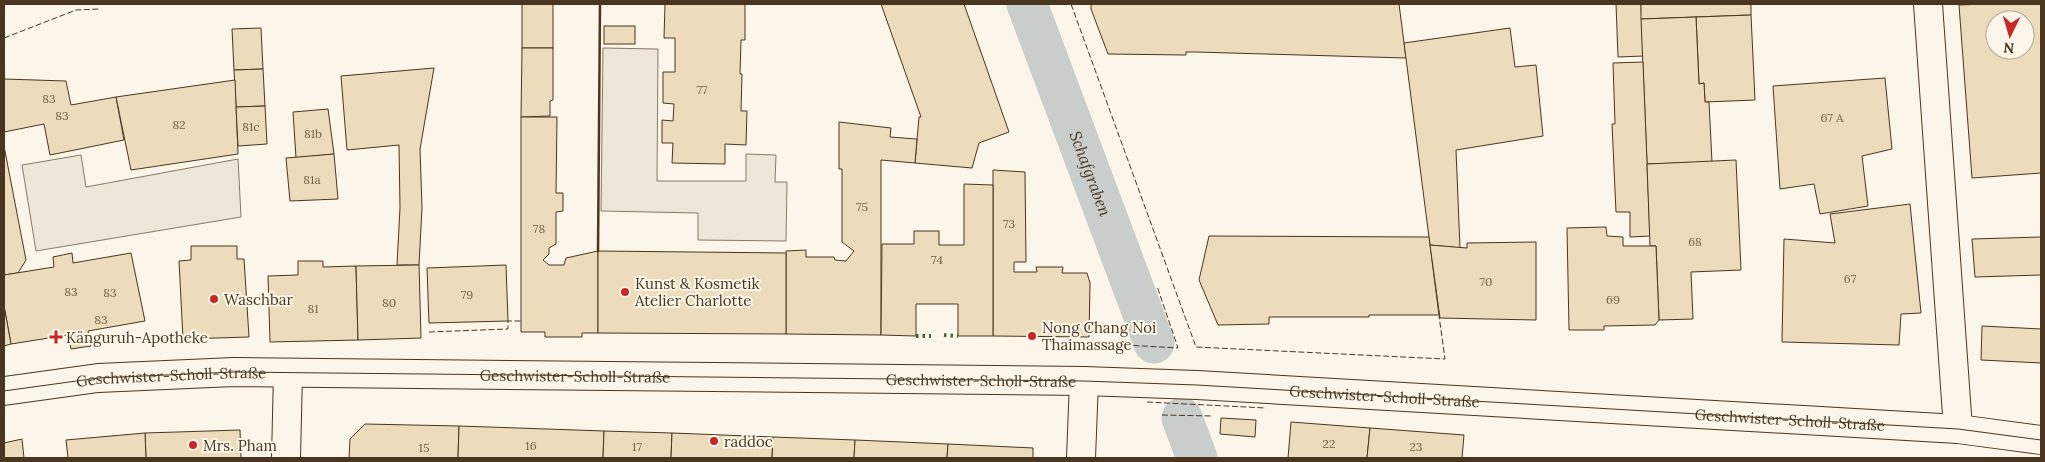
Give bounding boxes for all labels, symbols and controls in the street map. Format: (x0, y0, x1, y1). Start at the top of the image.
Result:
north arrow (1985, 10, 2035, 60)
text: N (2003, 38, 2015, 57)
house number: 77 (696, 82, 708, 97)
house number: 83 (42, 91, 56, 106)
house number: 83 (55, 108, 69, 123)
house number: 67 A (1820, 110, 1844, 125)
house number: 82 (172, 117, 186, 132)
house number: 81c (242, 119, 260, 134)
house number: 81b (304, 126, 322, 141)
water label: Schafgraben (1065, 128, 1116, 219)
house number: 81a (303, 172, 321, 187)
house number: 75 (856, 199, 868, 214)
house number: 73 (1003, 216, 1015, 231)
house number: 78 (533, 221, 545, 236)
house number: 68 (1688, 234, 1702, 249)
house number: 74 (931, 252, 943, 267)
house number: 67 (1844, 271, 1857, 286)
place label: Kunst & Kosmetik Atelier Charlotte (634, 274, 759, 310)
house number: 70 (1480, 274, 1492, 289)
house number: 83 (64, 284, 78, 299)
house number: 83 (103, 285, 117, 300)
marker: Kunst & Kosmetik Atelier Charlotte (619, 286, 631, 298)
house number: 79 (461, 287, 473, 302)
place label: Waschbar (224, 290, 293, 309)
house number: 69 (1606, 292, 1620, 307)
marker: Waschbar (208, 293, 220, 305)
house number: 80 (382, 295, 396, 310)
house number: 81 (307, 301, 319, 316)
house number: 83 (94, 312, 108, 327)
place label: Nong Chang Noi Thaimassage (1042, 318, 1156, 354)
place label: Känguruh-Apotheke (66, 328, 208, 347)
marker: Nong Chang Noi Thaimassage (1026, 330, 1038, 342)
marker: Känguruh-Apotheke (50, 331, 62, 343)
street label: Geschwister-Scholl-Straße (75, 362, 266, 390)
street label: Geschwister-Scholl-Straße (480, 365, 670, 386)
street label: Geschwister-Scholl-Straße (886, 369, 1076, 390)
street label: Geschwister-Scholl-Straße (1289, 381, 1480, 411)
street label: Geschwister-Scholl-Straße (1694, 404, 1885, 434)
place label: raddoc (724, 432, 773, 451)
marker: raddoc (708, 435, 720, 447)
place label: Mrs. Pham (203, 436, 277, 455)
house number: 22 (1323, 436, 1335, 451)
house number: 16 (525, 438, 537, 453)
marker: Mrs. Pham (187, 439, 199, 451)
house number: 17 (632, 439, 642, 454)
house number: 23 (1410, 439, 1423, 454)
house number: 15 (419, 440, 429, 455)

